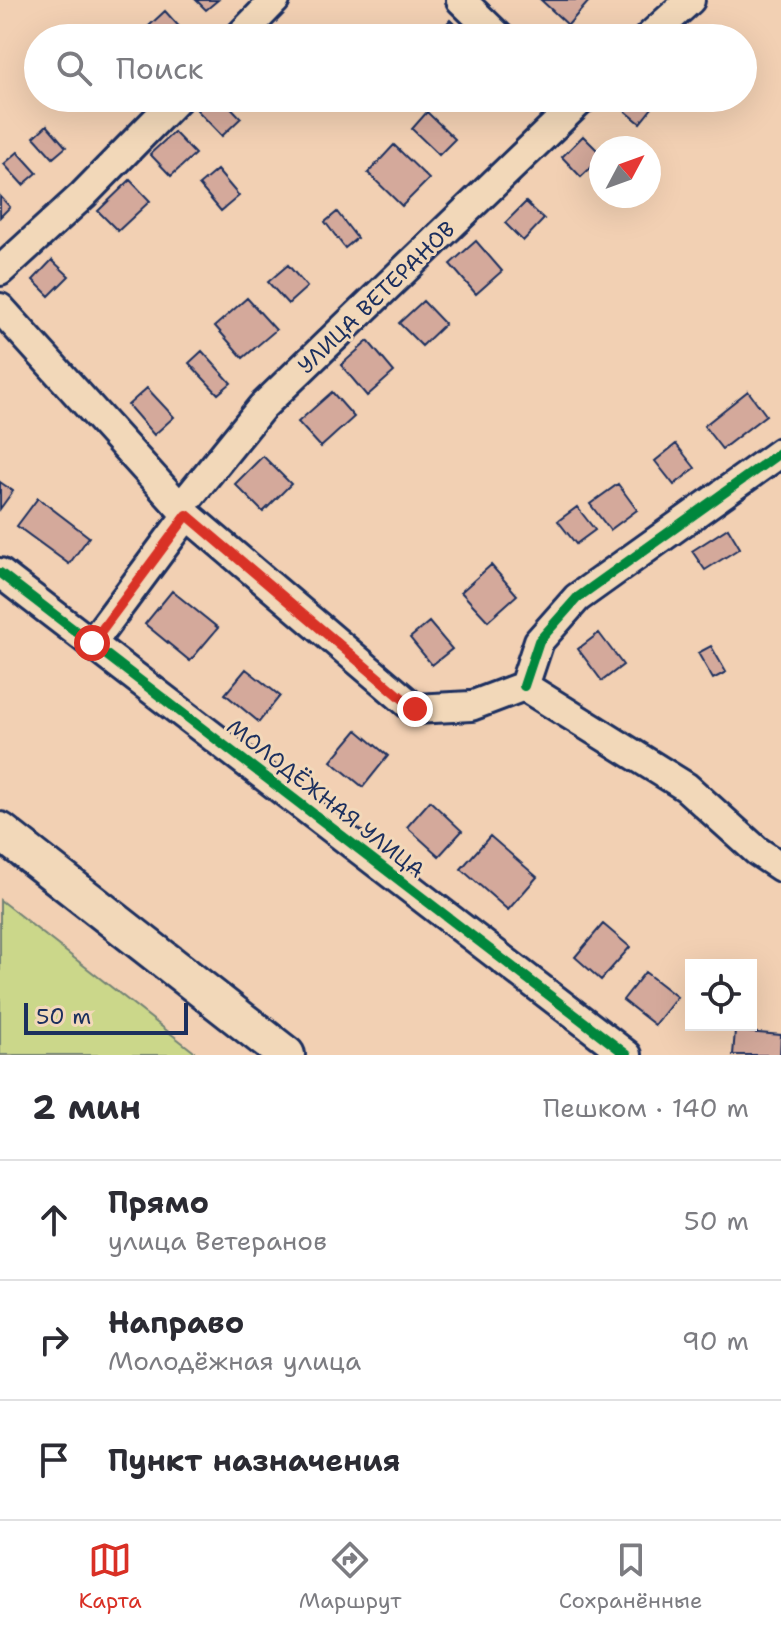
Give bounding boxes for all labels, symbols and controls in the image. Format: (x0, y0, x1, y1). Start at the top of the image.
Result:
search box (24, 24, 757, 112)
icon: search (52, 46, 96, 90)
text: Поиск (116, 48, 204, 89)
north arrow (589, 136, 661, 208)
street label: УЛИЦА ВЕТЕРАНОВ (292, 215, 461, 380)
route start (74, 625, 110, 661)
route end (397, 691, 433, 727)
street label: МОЛОДЁЖНАЯ УЛИЦА (221, 712, 430, 885)
map controls (685, 959, 757, 1031)
button: locate (685, 959, 757, 1031)
scale bar (24, 999, 188, 1035)
text: 50 m (36, 1002, 91, 1031)
text: 2 мин (32, 1084, 141, 1130)
text: Пешком · 140 m (543, 1090, 749, 1125)
text: Прямо (108, 1182, 209, 1223)
icon: ahead (32, 1198, 76, 1242)
text: 50 m (684, 1203, 749, 1238)
text: улица Ветеранов (108, 1223, 327, 1258)
text: Направо (108, 1302, 244, 1343)
icon: right (32, 1318, 76, 1362)
text: 90 m (682, 1323, 749, 1358)
text: Молодёжная улица (108, 1343, 361, 1378)
icon: arrive (32, 1438, 76, 1482)
text: Пункт назначения (108, 1440, 400, 1481)
tab: Карта (79, 1538, 142, 1615)
tab: Маршрут (299, 1538, 401, 1615)
tab: Сохранённые (559, 1538, 702, 1615)

